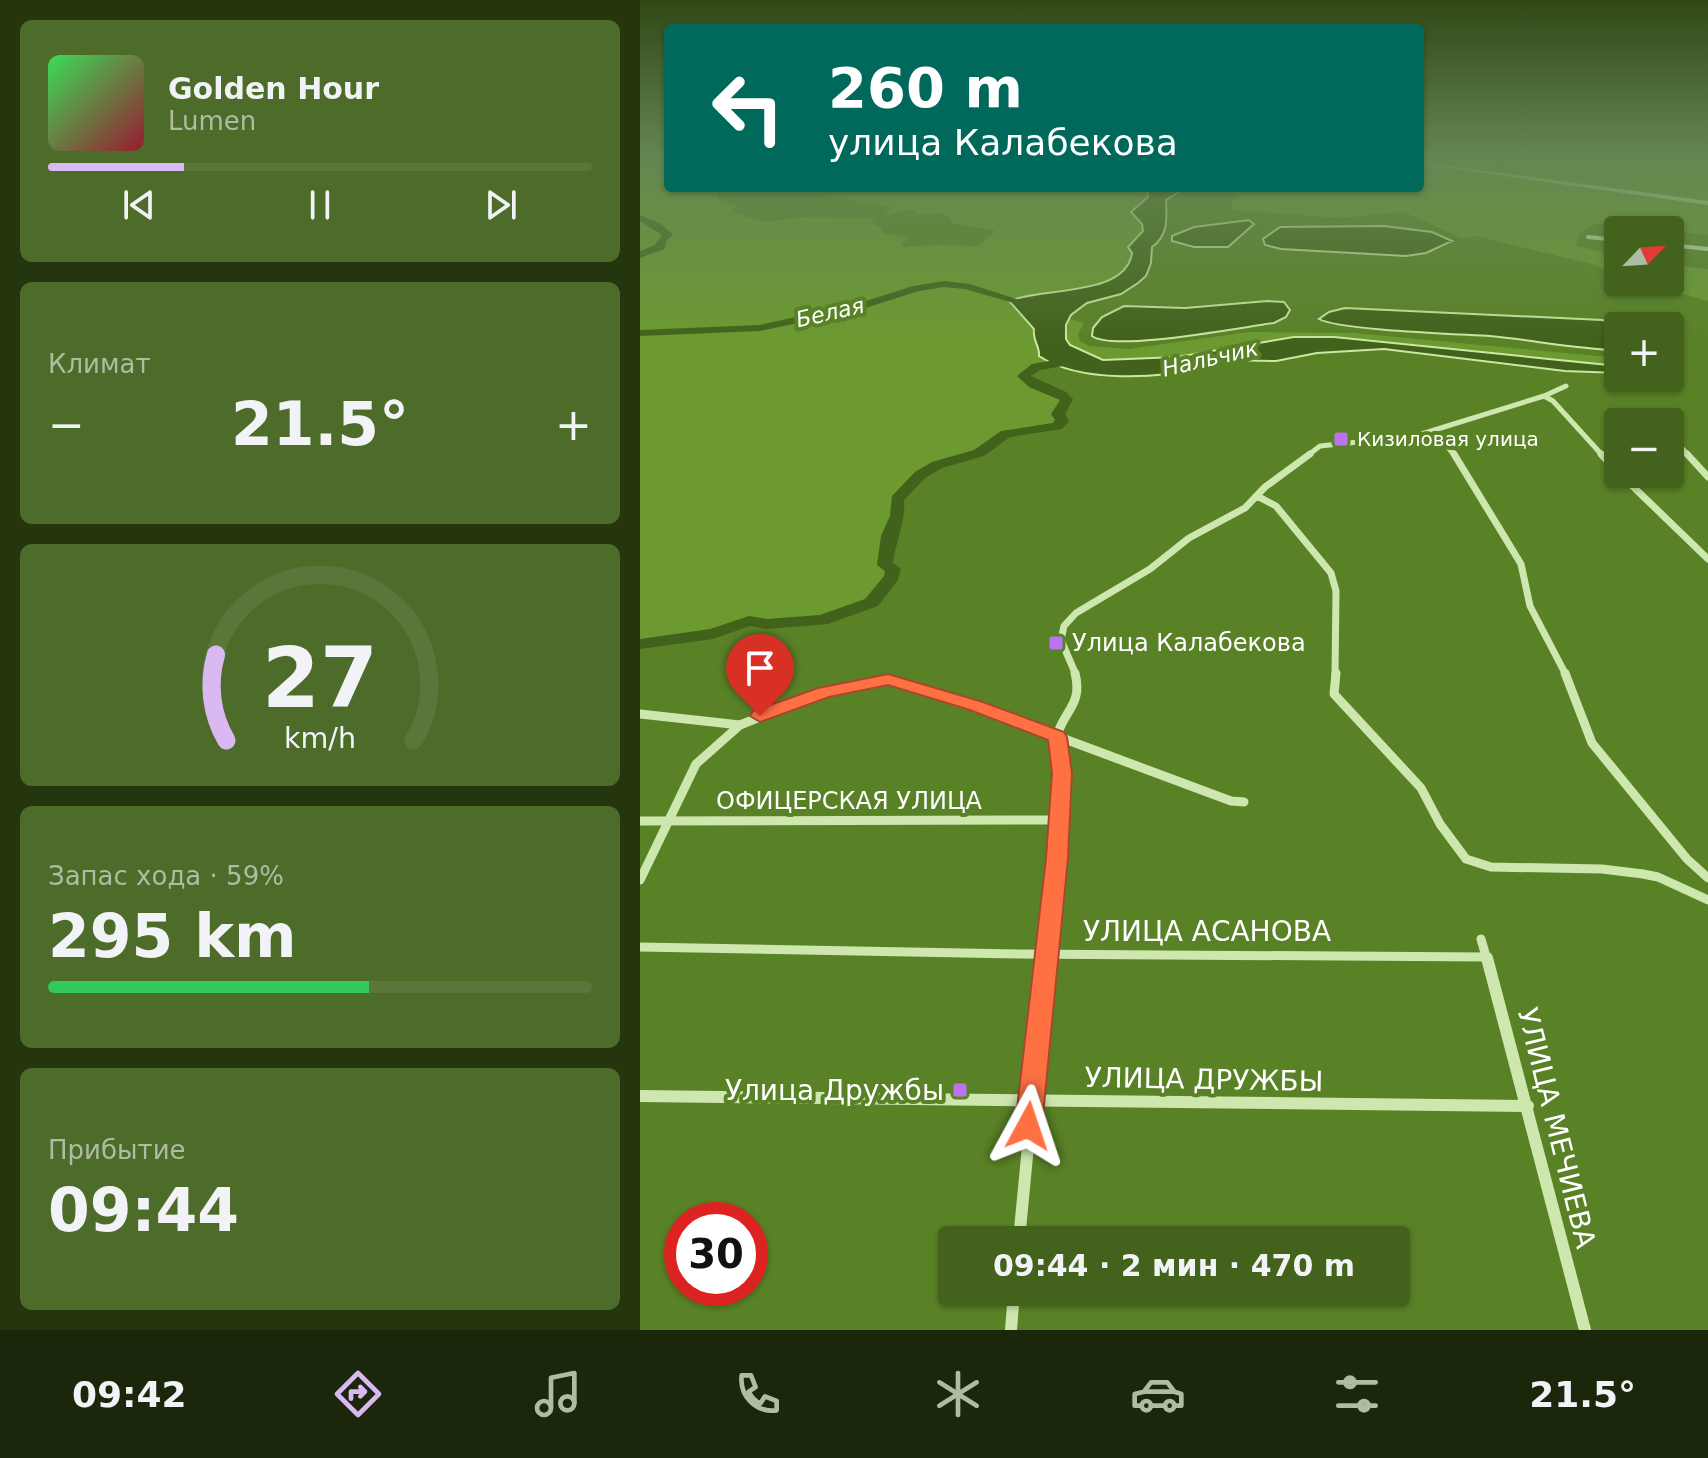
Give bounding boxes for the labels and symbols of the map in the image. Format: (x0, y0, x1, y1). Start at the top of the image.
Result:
north arrow (1604, 216, 1684, 296)
water label: Белая (793, 293, 867, 332)
water label: Нальчик (1160, 335, 1261, 382)
place label: Кизиловая улица (1357, 427, 1539, 451)
marker: Кизиловая улица (1332, 430, 1350, 448)
place label: Улица Калабекова (1072, 629, 1306, 657)
pin (726, 634, 794, 716)
marker: Улица Калабекова (1047, 634, 1065, 652)
street label: ОФИЦЕРСКАЯ УЛИЦА (716, 787, 983, 815)
street label: УЛИЦА АСАНОВА (1083, 915, 1331, 948)
street label: УЛИЦА МЕЧИЕВА (1511, 1004, 1602, 1252)
street label: УЛИЦА ДРУЖБЫ (1084, 1061, 1324, 1098)
place label: Улица Дружбы (725, 1074, 944, 1107)
marker: Улица Дружбы (951, 1081, 969, 1099)
position arrow (986, 1084, 1070, 1168)
speed limit sign: 30 (664, 1202, 768, 1306)

